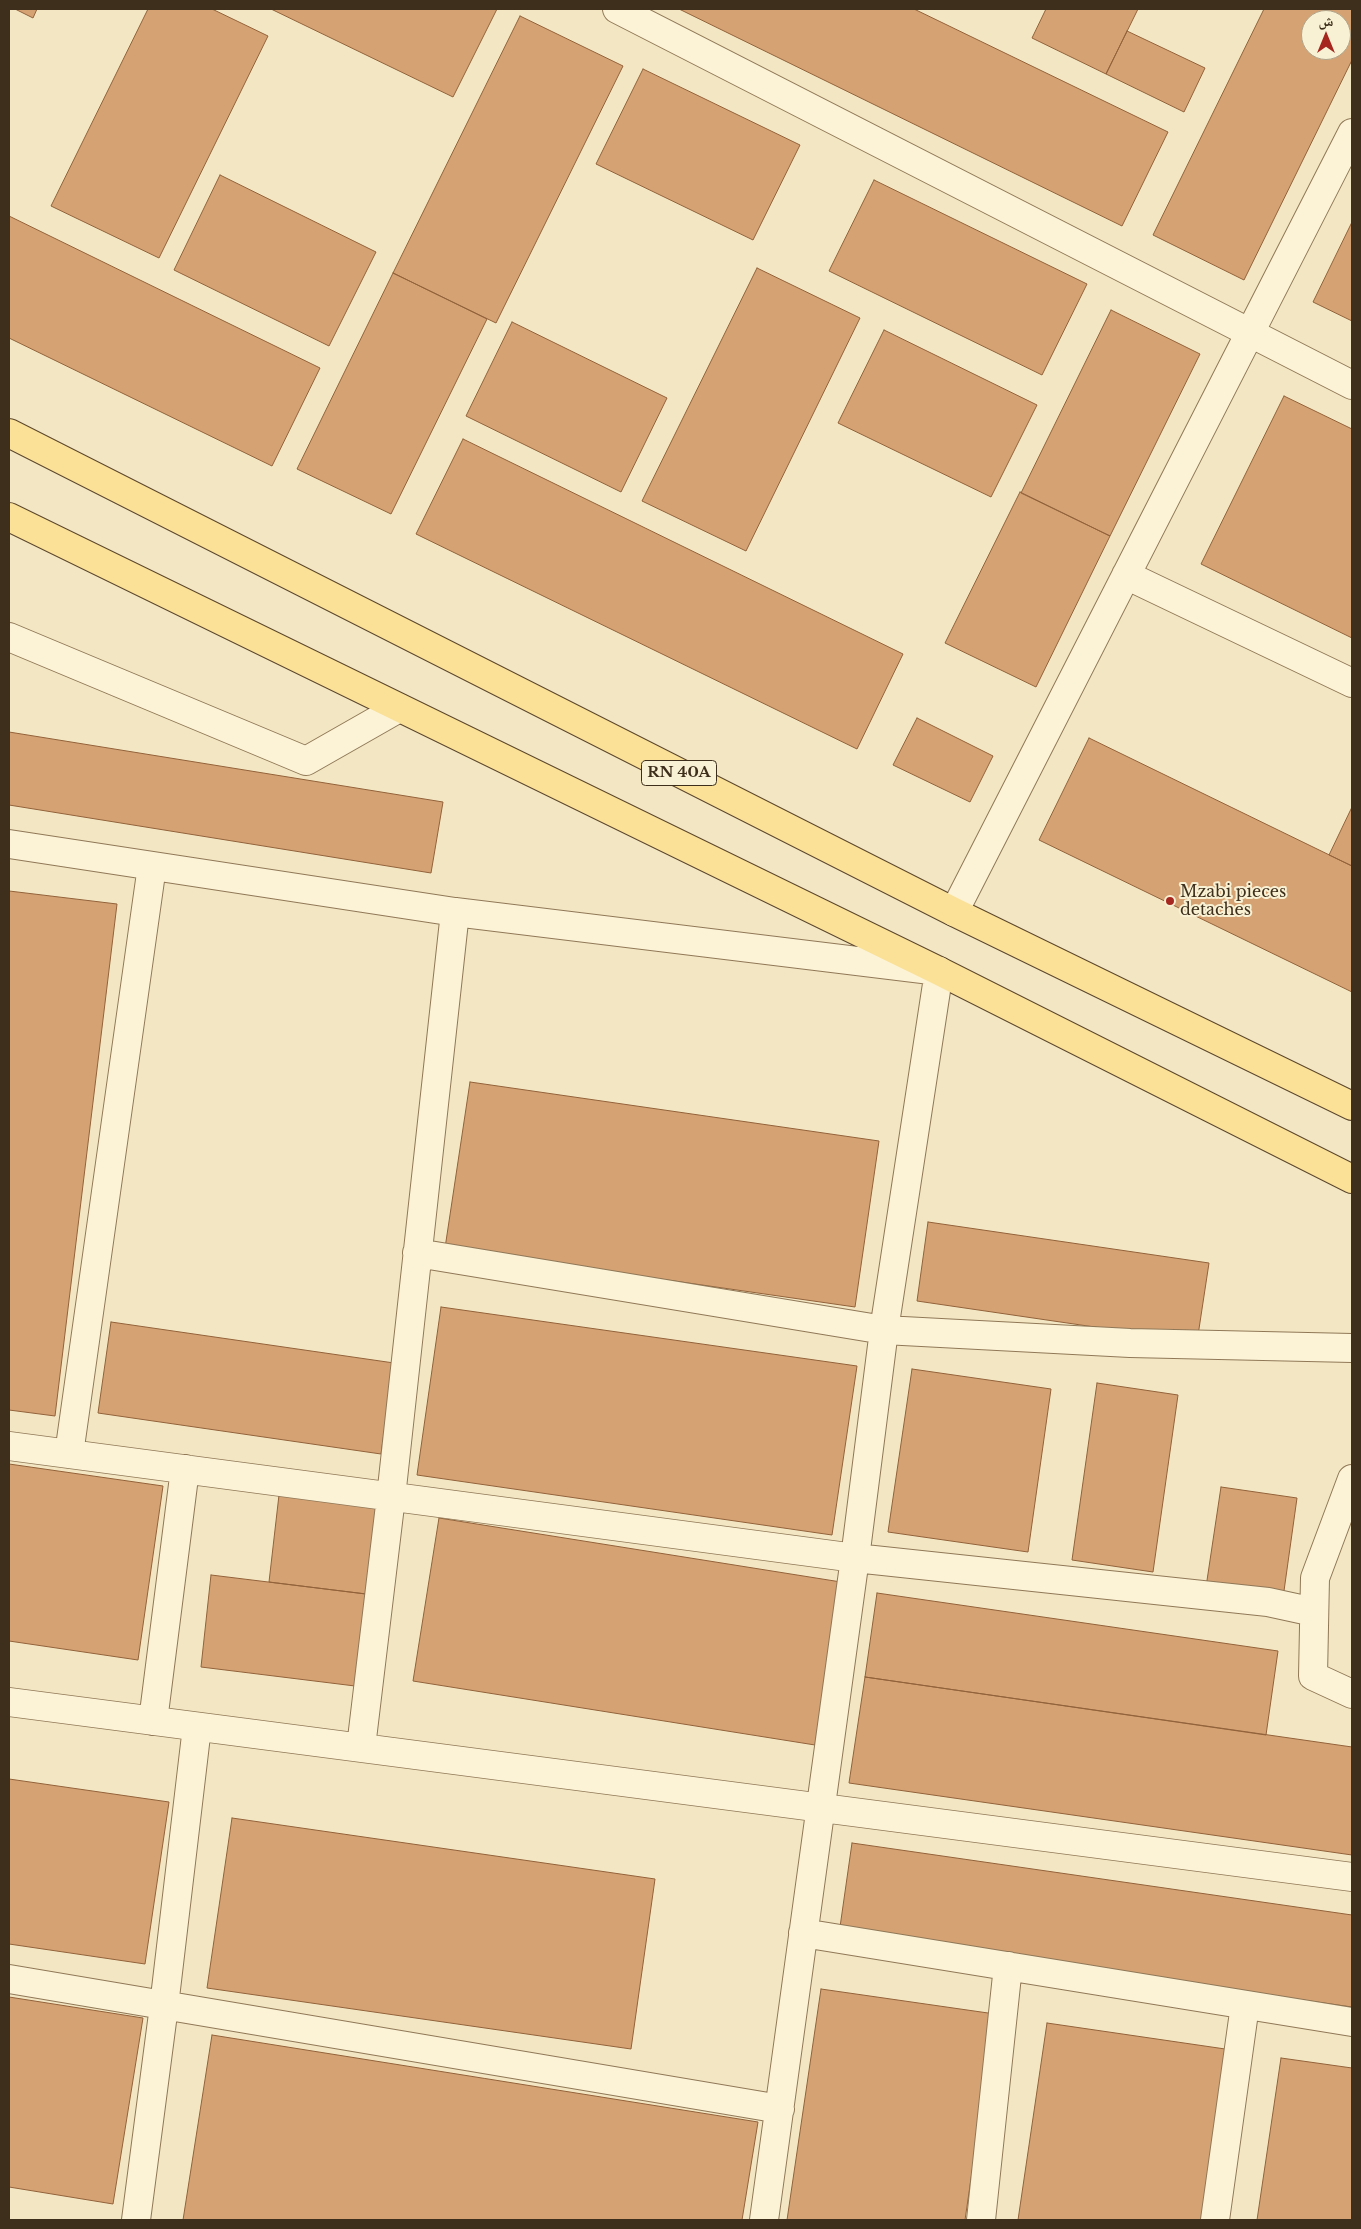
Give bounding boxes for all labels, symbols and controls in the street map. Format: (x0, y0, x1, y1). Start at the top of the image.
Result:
north arrow (1301, 10, 1351, 60)
text: ش (1319, 12, 1333, 30)
road number: RN 40A (642, 760, 716, 786)
place label: Mzabi pieces detaches (1180, 882, 1286, 920)
marker: Mzabi pieces detaches (1164, 895, 1176, 907)

